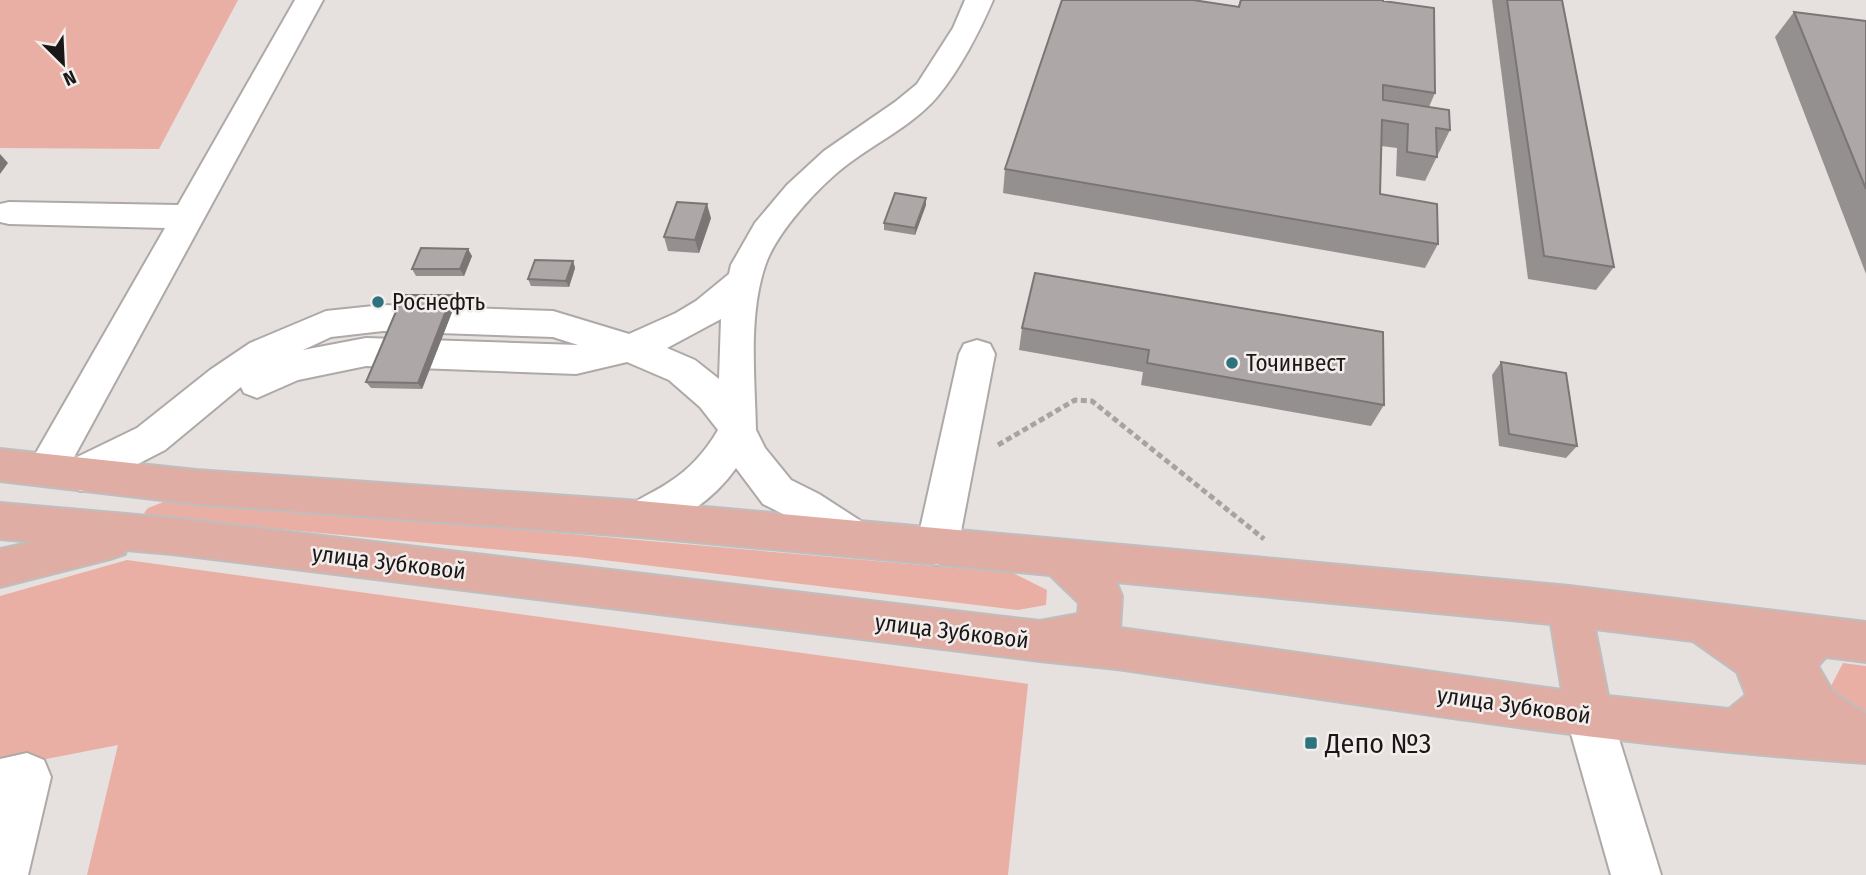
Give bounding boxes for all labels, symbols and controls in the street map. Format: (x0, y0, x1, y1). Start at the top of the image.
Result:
north arrow (28, 28, 98, 98)
text: N (60, 65, 80, 91)
place label: Роснефть (392, 288, 486, 316)
marker: Роснефть (370, 294, 386, 310)
place label: Точинвест (1246, 349, 1346, 377)
marker: Точинвест (1224, 355, 1240, 371)
street label: улица Зубковой (310, 539, 468, 585)
street label: улица Зубковой (873, 608, 1031, 654)
street label: улица Зубковой (1435, 680, 1593, 730)
place label: Депо №3 (1324, 727, 1431, 760)
marker: Депо №3 (1303, 735, 1319, 751)

